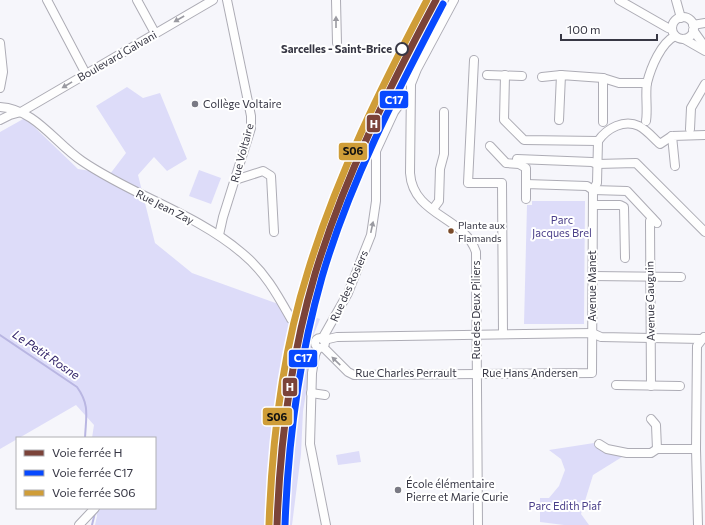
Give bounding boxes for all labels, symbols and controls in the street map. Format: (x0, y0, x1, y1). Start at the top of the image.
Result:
one-way arrow (333, 15, 339, 28)
one-way arrow (173, 16, 185, 23)
scale bar (561, 16, 657, 42)
text: 100 m (567, 22, 601, 36)
street label: Boulevard Galvani (75, 28, 159, 84)
place label: Sarcelles - Saint-Brice (281, 42, 392, 55)
marker: Sarcelles - Saint-Brice (395, 42, 409, 56)
one-way arrow (62, 81, 72, 89)
line badge: C17 (379, 90, 409, 109)
text: C17 (385, 93, 403, 106)
place label: Collège Voltaire (203, 97, 282, 110)
marker: Collège Voltaire (190, 99, 200, 109)
line badge: H (366, 114, 381, 133)
text: H (370, 117, 378, 130)
street label: Rue Voltaire (227, 122, 256, 184)
line badge: S06 (338, 142, 368, 161)
text: S06 (343, 144, 364, 157)
street label: Rue Jean Zay (134, 186, 197, 228)
park label: Parc Jacques Brel (532, 213, 592, 240)
place label: Plante aux Flamands (458, 219, 506, 244)
one-way arrow (370, 221, 376, 234)
marker: Plante aux Flamands (446, 226, 456, 236)
street label: Rue des Rosiers (327, 248, 370, 324)
street label: Avenue Manet (585, 250, 598, 322)
street label: Rue des Deux Piliers (469, 261, 482, 360)
street label: Avenue Gauguin (642, 261, 657, 341)
water label: Le Petit Rosne (10, 327, 83, 382)
line badge: C17 (288, 349, 318, 368)
text: C17 (294, 351, 312, 364)
one-way arrow (331, 356, 341, 366)
street label: Rue Charles Perrault (355, 366, 457, 379)
street label: Rue Hans Andersen (482, 366, 578, 379)
line badge: H (282, 377, 298, 397)
text: H (286, 380, 294, 393)
line badge: S06 (262, 407, 293, 426)
text: S06 (267, 410, 288, 423)
legend (16, 437, 156, 509)
text: Voie ferrée H (52, 445, 122, 459)
text: Voie ferrée C17 (52, 465, 133, 479)
place label: École élémentaire Pierre et Marie Curie (406, 476, 509, 503)
text: Voie ferrée S06 (52, 485, 136, 499)
marker: École élémentaire Pierre et Marie Curie (393, 485, 403, 495)
park label: Parc Edith Piaf (529, 499, 602, 512)

